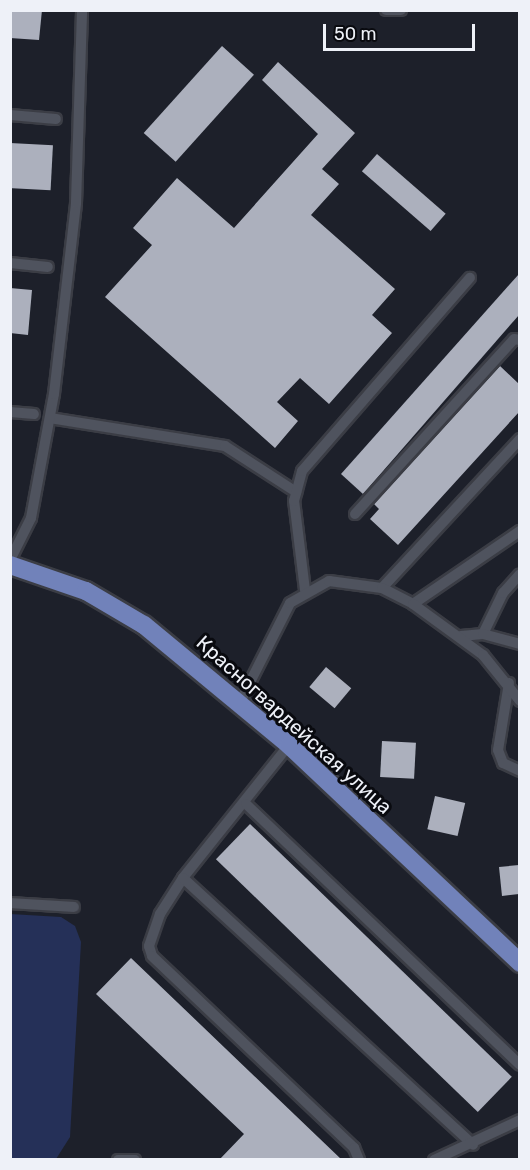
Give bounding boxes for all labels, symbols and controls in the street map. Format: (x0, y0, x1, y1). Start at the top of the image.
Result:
scale bar (326, 12, 478, 50)
text: 50 m (334, 23, 377, 45)
street label: Красногвардейская улица (191, 631, 397, 819)

